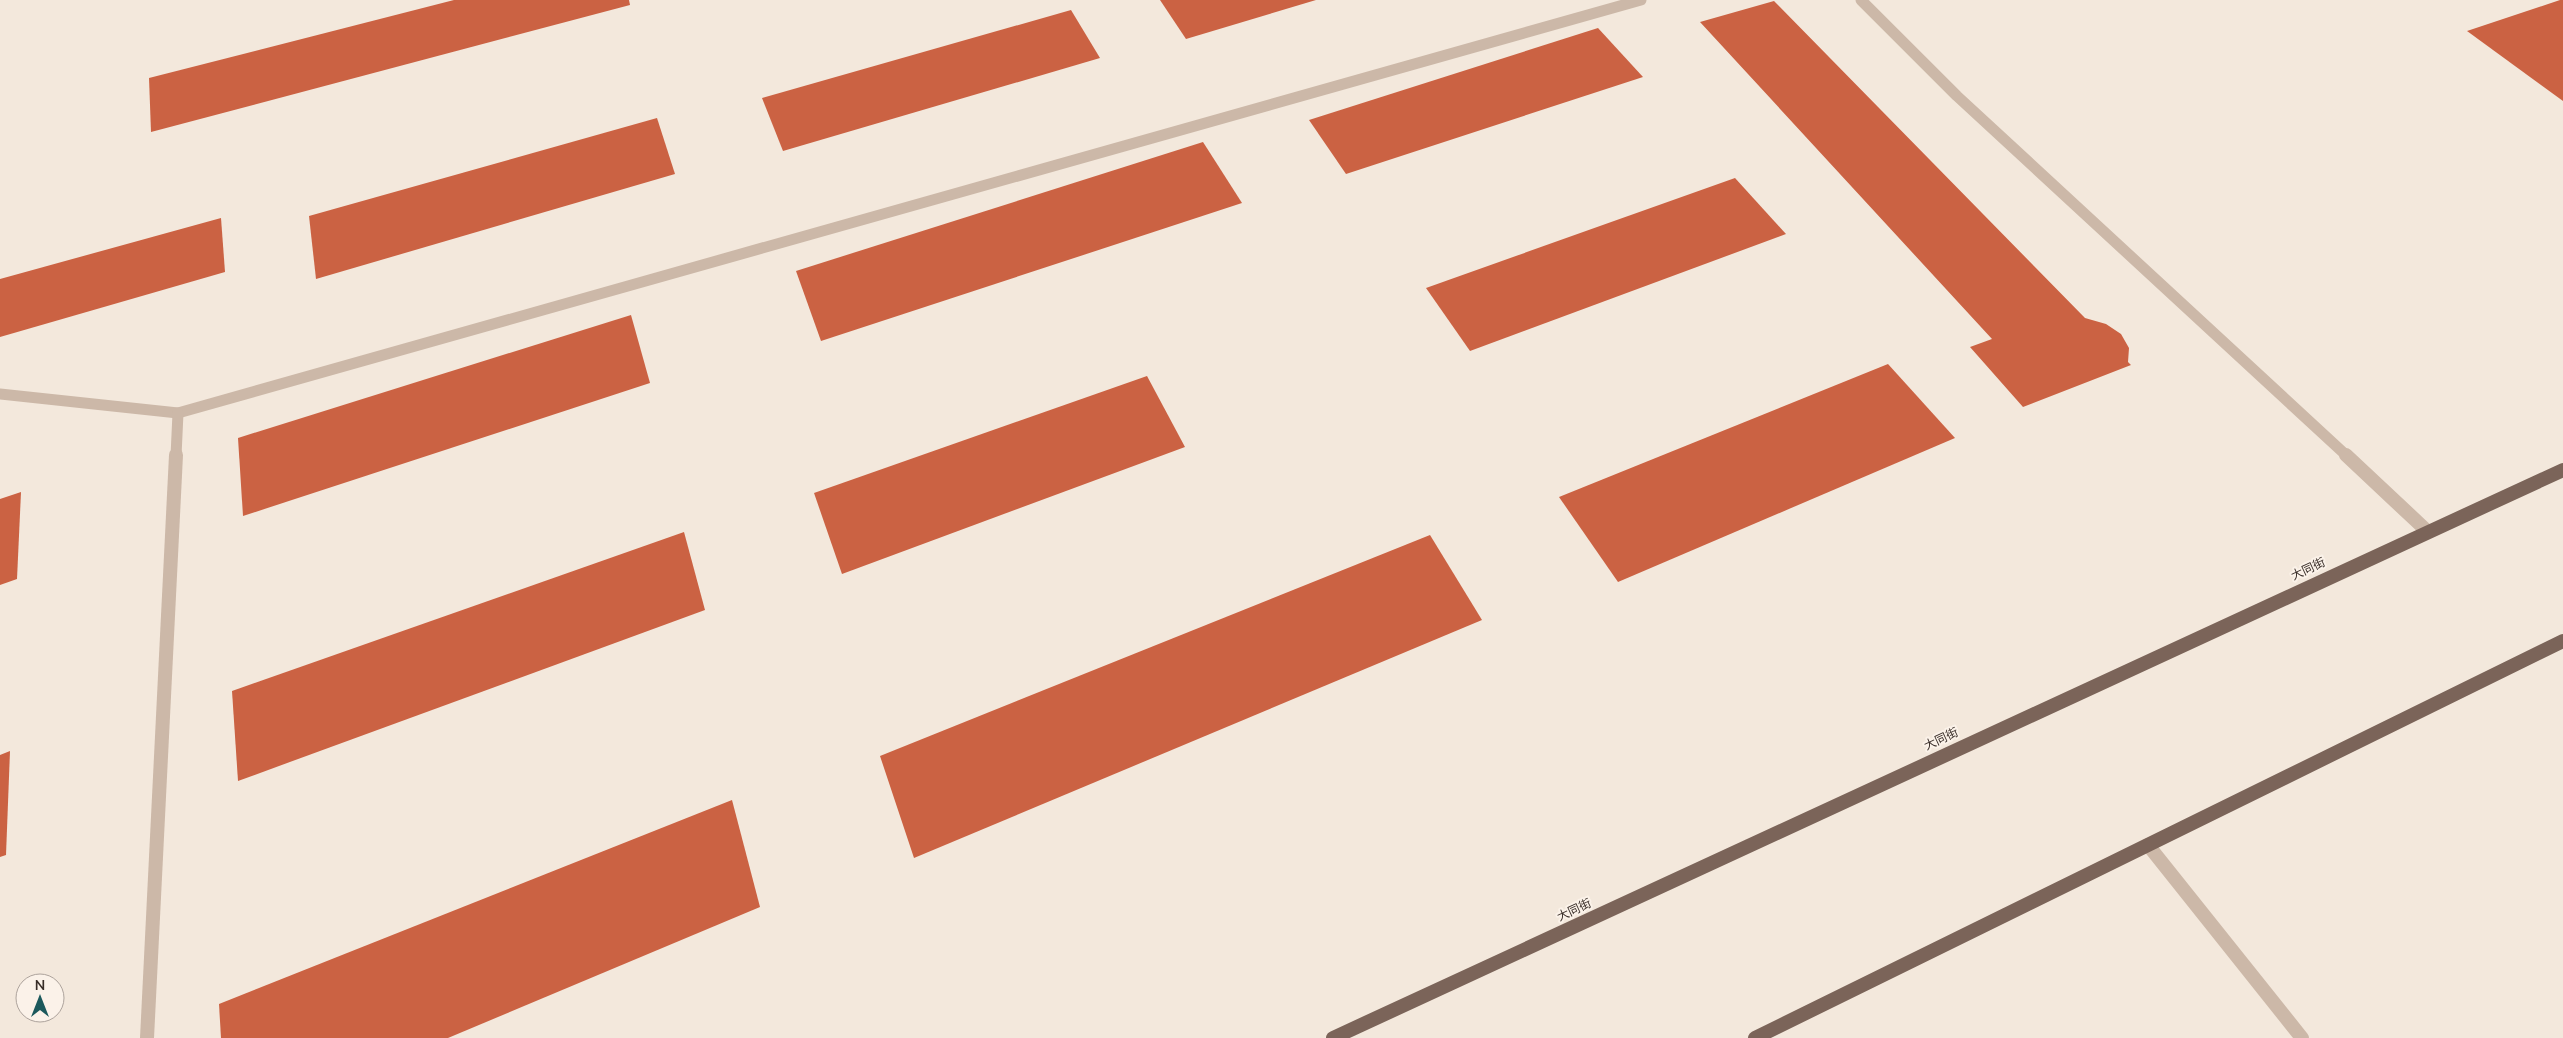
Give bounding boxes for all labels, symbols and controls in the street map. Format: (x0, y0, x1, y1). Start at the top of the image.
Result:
street label: 大同街 (2288, 554, 2328, 584)
street label: 大同街 (1921, 724, 1961, 754)
street label: 大同街 (1554, 895, 1594, 925)
north arrow (15, 973, 65, 1023)
text: N (35, 976, 45, 995)

